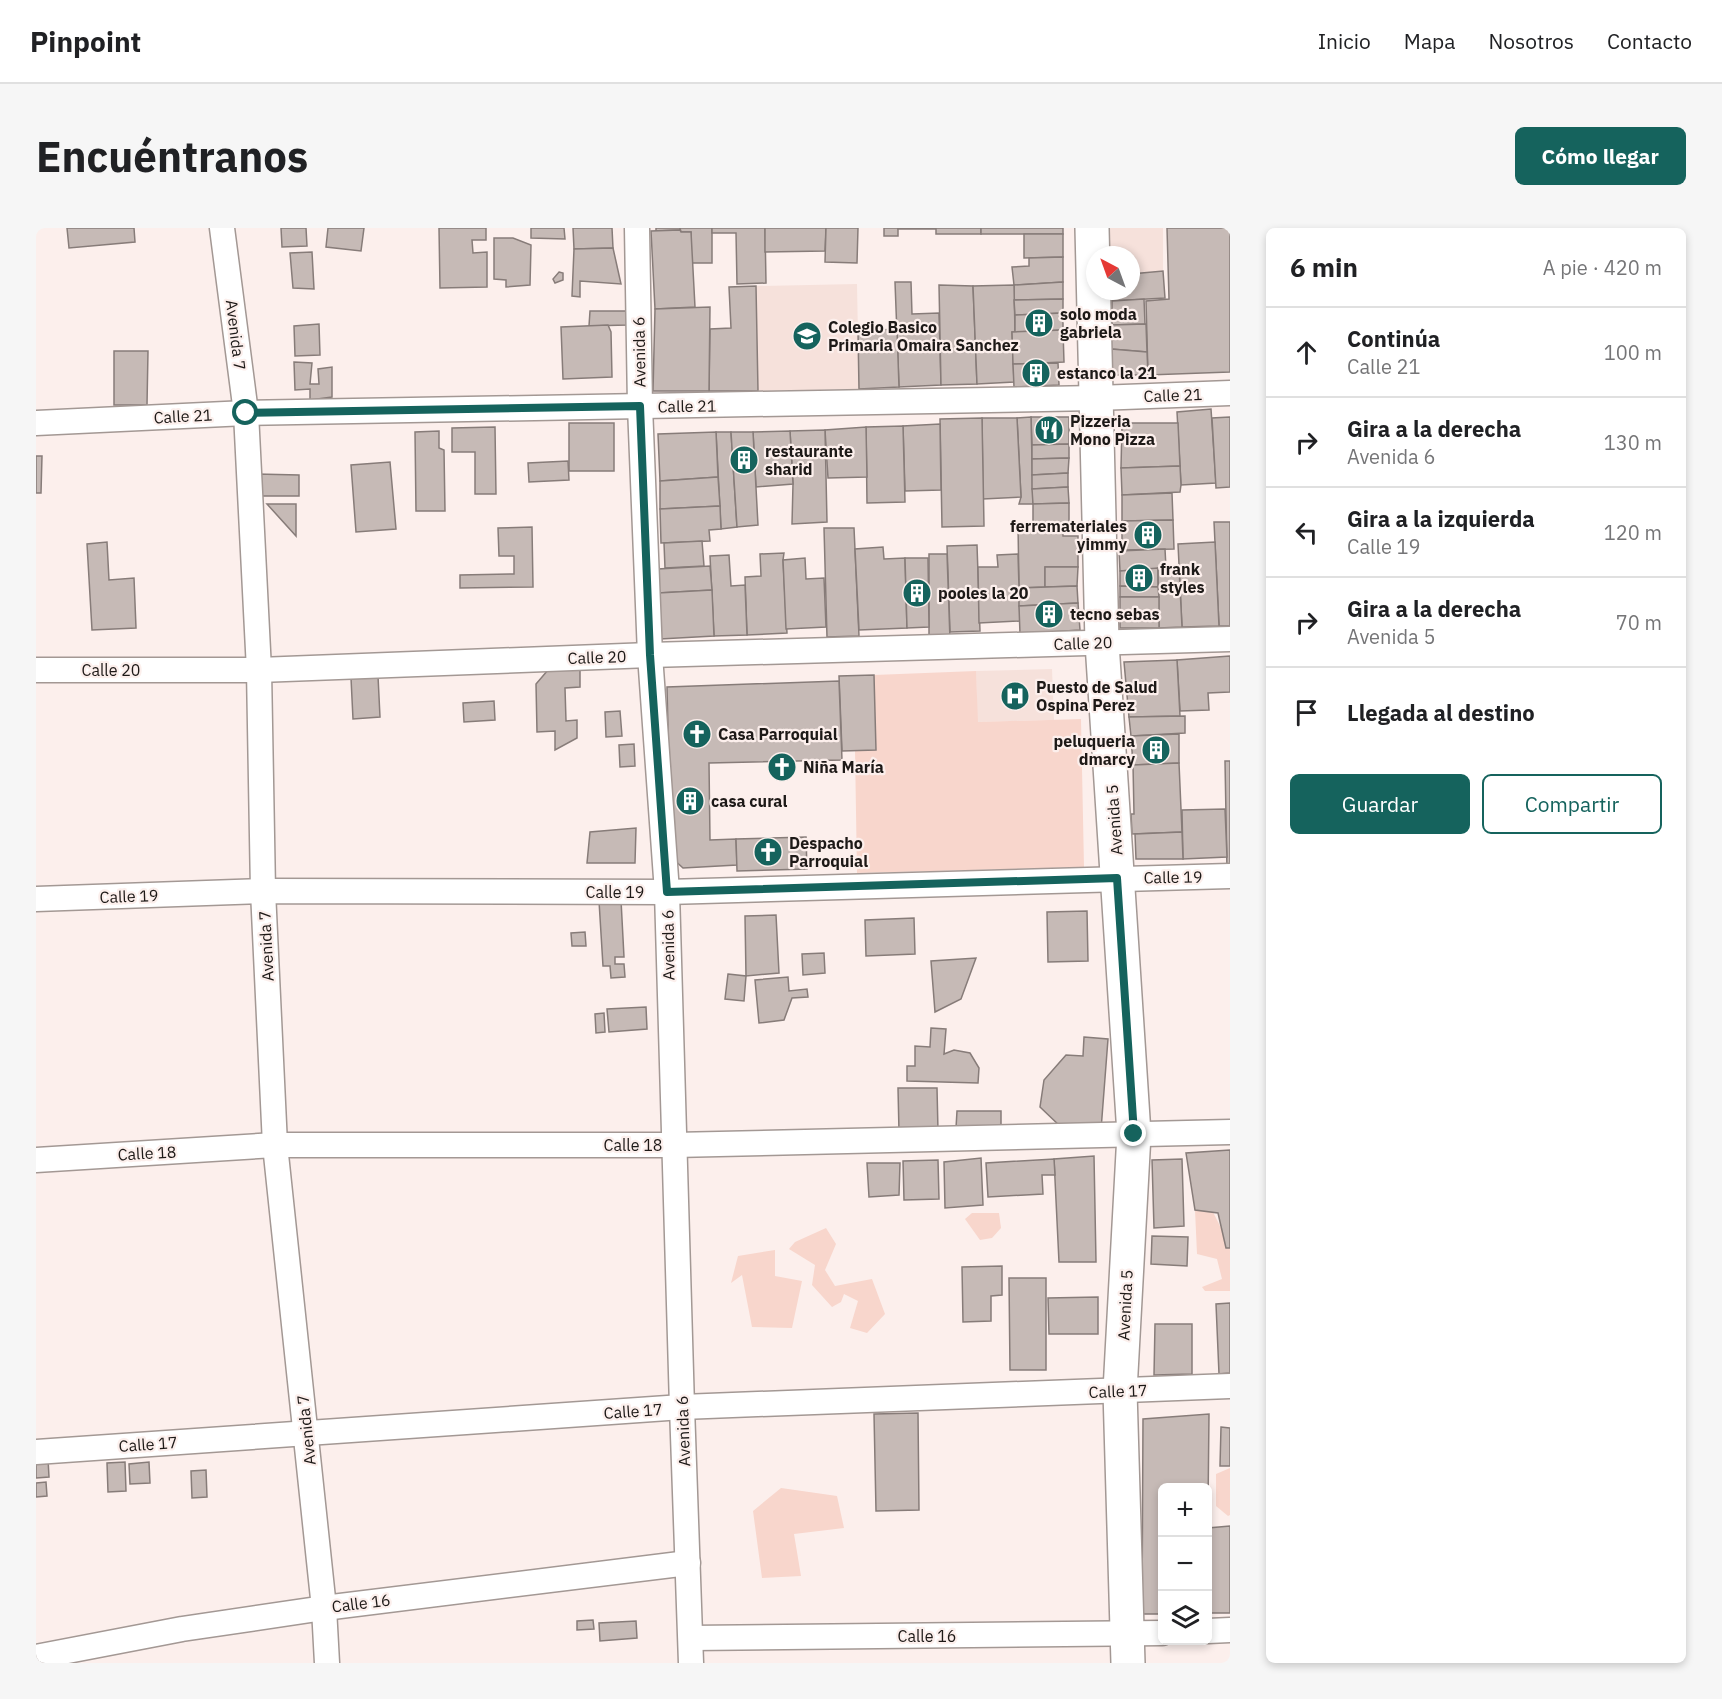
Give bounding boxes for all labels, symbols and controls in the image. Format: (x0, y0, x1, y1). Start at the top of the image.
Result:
text: Pinpoint (30, 23, 141, 60)
text: Inicio (1318, 27, 1371, 55)
text: Mapa (1404, 27, 1456, 55)
text: Nosotros (1489, 27, 1574, 55)
text: Contacto (1607, 27, 1692, 55)
button: Cómo llegar (1515, 127, 1686, 185)
text: Encuéntranos (36, 129, 308, 184)
north arrow (1086, 246, 1140, 300)
text: 6 min (1290, 250, 1358, 284)
text: A pie · 420 m (1543, 254, 1662, 281)
street label: Avenida 7 (222, 299, 250, 371)
place label: solo moda gabriela (1060, 304, 1137, 342)
building icon: solo moda gabriela (1023, 307, 1055, 339)
street label: Avenida 6 (628, 316, 650, 388)
place label: Colegio Basico Primaria Omaira Sanchez (828, 317, 1019, 355)
school or university icon: Colegio Basico Primaria Omaira Sanchez (791, 320, 823, 352)
text: Continúa (1347, 324, 1440, 353)
icon: ahead (1290, 336, 1323, 369)
text: 100 m (1604, 339, 1662, 366)
text: Calle 21 (1347, 353, 1421, 380)
building icon: estanco la 21 (1020, 357, 1052, 389)
place label: estanco la 21 (1057, 363, 1157, 383)
street label: Calle 21 (1143, 384, 1203, 406)
street label: Calle 21 (657, 395, 717, 417)
route start (232, 399, 258, 425)
street label: Calle 21 (153, 404, 213, 428)
place label: Pizzeria Mono Pizza (1070, 411, 1155, 449)
restaurant icon: Pizzeria Mono Pizza (1033, 414, 1065, 446)
text: Gira a la derecha (1347, 414, 1521, 443)
icon: right (1290, 426, 1323, 459)
text: 130 m (1604, 429, 1662, 456)
place label: restaurante sharid (765, 441, 853, 479)
text: Avenida 6 (1347, 443, 1435, 470)
building icon: restaurante sharid (728, 444, 760, 476)
text: Gira a la izquierda (1347, 504, 1535, 533)
place label: ferremateriales yimmy (1010, 516, 1127, 554)
icon: left (1290, 516, 1323, 549)
building icon: ferremateriales yimmy (1132, 519, 1164, 551)
text: 120 m (1604, 519, 1662, 546)
text: Calle 19 (1347, 533, 1421, 560)
place label: frank styles (1160, 559, 1205, 597)
building icon: frank styles (1123, 562, 1155, 594)
building icon: pooles la 20 (901, 577, 933, 609)
place label: pooles la 20 (938, 583, 1029, 603)
text: Gira a la derecha (1347, 594, 1521, 623)
building icon: tecno sebas (1033, 598, 1065, 630)
place label: tecno sebas (1070, 604, 1160, 624)
icon: right (1290, 606, 1323, 639)
text: 70 m (1616, 609, 1662, 636)
text: Avenida 5 (1347, 623, 1435, 650)
street label: Calle 20 (1053, 632, 1113, 654)
street label: Calle 20 (567, 646, 627, 668)
street label: Calle 20 (82, 660, 140, 680)
place label: Puesto de Salud Ospina Perez (1036, 677, 1158, 715)
hospital icon: Puesto de Salud Ospina Perez (999, 680, 1031, 712)
icon: arrive (1290, 696, 1323, 729)
text: Llegada al destino (1347, 698, 1535, 727)
church icon: Casa Parroquial (681, 718, 713, 750)
place label: Casa Parroquial (718, 724, 838, 744)
place label: peluqueria dmarcy (1053, 731, 1135, 769)
building icon: peluqueria dmarcy (1140, 734, 1172, 766)
church icon: Niña María (766, 751, 798, 783)
place label: Niña María (803, 757, 884, 777)
button: Guardar (1290, 774, 1470, 834)
button: Compartir (1482, 774, 1662, 834)
street label: Avenida 5 (1102, 784, 1126, 856)
building icon: casa cural (674, 785, 706, 817)
place label: casa cural (711, 791, 787, 811)
place label: Despacho Parroquial (789, 833, 868, 871)
church icon: Despacho Parroquial (752, 836, 784, 868)
street label: Calle 19 (1143, 866, 1203, 888)
street label: Calle 19 (586, 882, 644, 902)
street label: Calle 19 (99, 885, 159, 907)
street label: Avenida 6 (657, 909, 679, 981)
street label: Avenida 7 (254, 910, 278, 982)
route end (1120, 1120, 1146, 1146)
street label: Calle 18 (604, 1135, 662, 1155)
street label: Calle 18 (117, 1141, 177, 1165)
street label: Avenida 5 (1113, 1269, 1137, 1341)
street label: Calle 17 (1088, 1380, 1148, 1402)
street label: Avenida 7 (292, 1394, 320, 1466)
street label: Avenida 6 (672, 1395, 694, 1467)
street label: Calle 17 (603, 1399, 663, 1423)
street label: Calle 17 (118, 1432, 178, 1456)
map controls (1158, 1483, 1212, 1645)
button: + (1158, 1483, 1212, 1537)
button: − (1158, 1537, 1212, 1591)
street label: Calle 16 (331, 1589, 391, 1617)
button: layers (1158, 1591, 1212, 1645)
street label: Calle 16 (898, 1626, 956, 1646)

